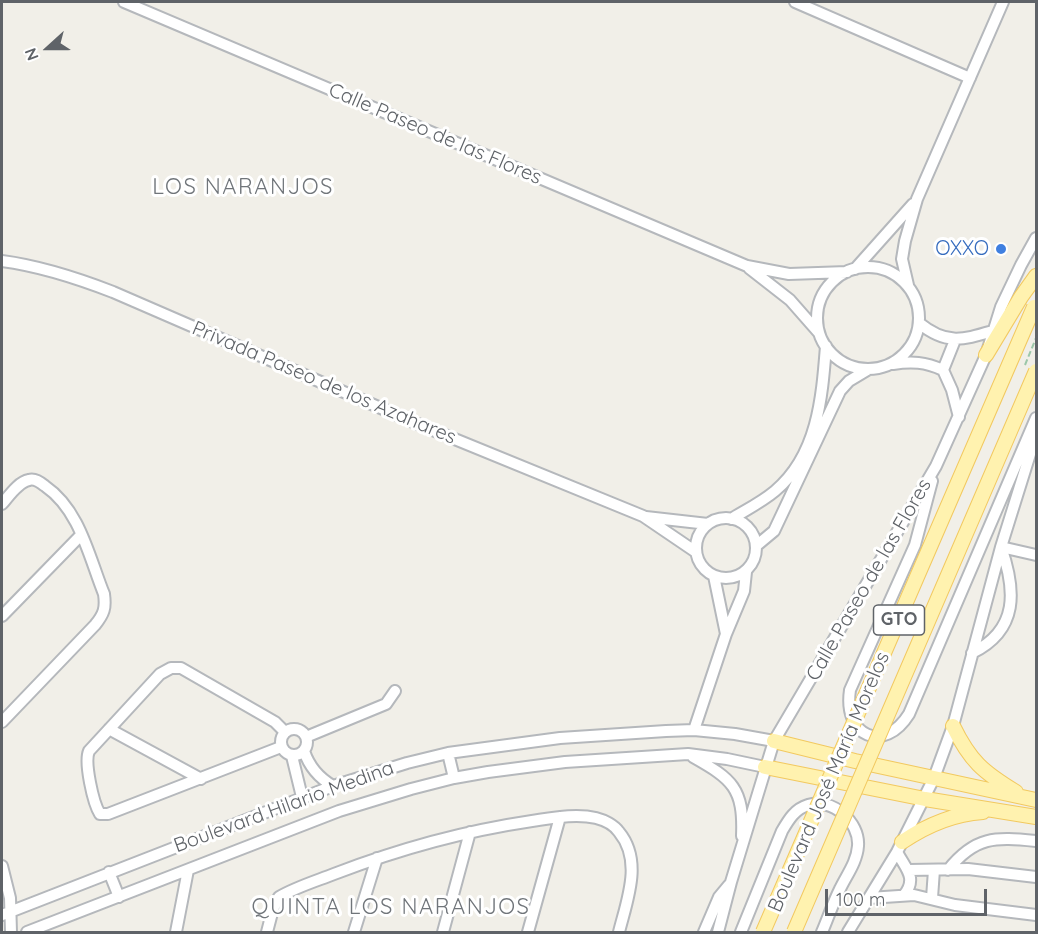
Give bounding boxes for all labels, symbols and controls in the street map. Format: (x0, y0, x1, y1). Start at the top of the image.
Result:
north arrow (18, 18, 78, 78)
text: N (20, 45, 43, 64)
street label: Calle Paseo de las Flores (325, 78, 545, 190)
district label: LOS NARANJOS (152, 174, 334, 200)
place label: OXXO (935, 237, 989, 261)
marker: OXXO (994, 242, 1008, 256)
street label: Privada Paseo de los Azahares (188, 316, 460, 450)
street label: Calle Paseo de las Flores (801, 475, 937, 685)
road number: GTO (874, 605, 924, 635)
street label: Boulevard José María Morelos (763, 648, 895, 916)
street label: Boulevard Hilario Medina (171, 756, 397, 858)
scale bar (828, 877, 990, 915)
text: 100 m (836, 888, 885, 911)
district label: QUINTA LOS NARANJOS (252, 894, 530, 920)

